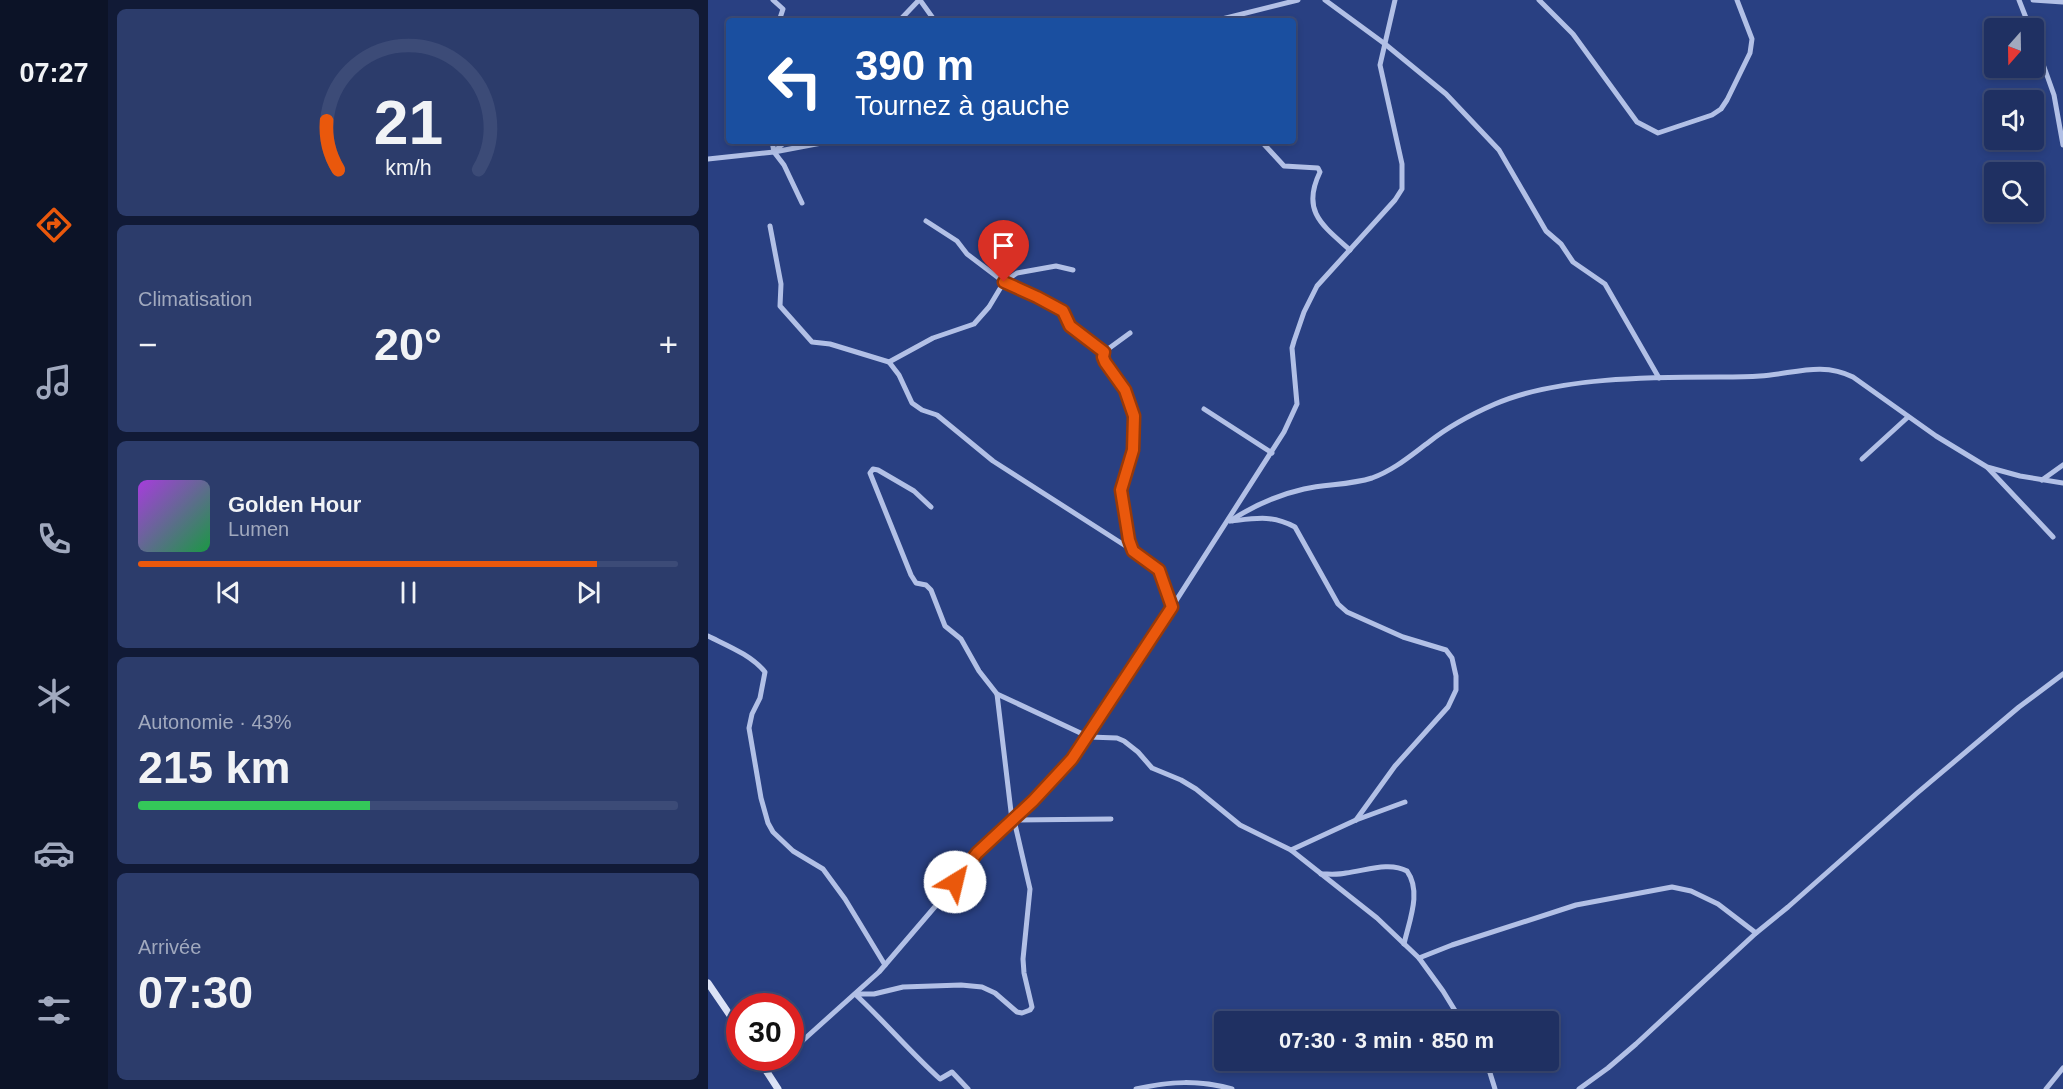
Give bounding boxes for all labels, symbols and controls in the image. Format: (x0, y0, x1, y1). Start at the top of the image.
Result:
north arrow (1984, 18, 2044, 78)
map controls (1984, 18, 2044, 222)
icon: left (756, 42, 834, 120)
text: 390 m (855, 42, 974, 89)
text: 07:27 (19, 58, 89, 88)
text: 21 (373, 88, 443, 157)
button: sound (1984, 90, 2044, 150)
text: Tournez à gauche (855, 91, 1070, 121)
text: km/h (385, 156, 431, 180)
button: search (1984, 162, 2044, 222)
icon: directions (33, 204, 75, 246)
pin (978, 220, 1029, 282)
icon: arrive (987, 229, 1020, 262)
text: Climatisation (138, 288, 252, 310)
text: 20° (374, 319, 442, 370)
text: − (138, 326, 157, 363)
text: + (659, 326, 678, 363)
icon: music (33, 361, 75, 403)
text: Golden Hour (228, 492, 361, 517)
icon: phone (33, 518, 75, 560)
text: Lumen (228, 518, 289, 540)
icon: previous (212, 576, 245, 609)
icon: pause (392, 576, 425, 609)
icon: next (572, 576, 605, 609)
icon: climate (33, 675, 75, 717)
text: Autonomie · 43% (138, 711, 291, 733)
text: 215 km (138, 742, 291, 793)
icon: car (33, 832, 75, 874)
position arrow (923, 850, 987, 914)
text: Arrivée (138, 936, 201, 958)
text: 07:30 (138, 967, 253, 1018)
icon: filters (33, 989, 75, 1031)
speed limit sign: 30 (726, 993, 804, 1071)
text: 07:30 · 3 min · 850 m (1279, 1028, 1494, 1053)

